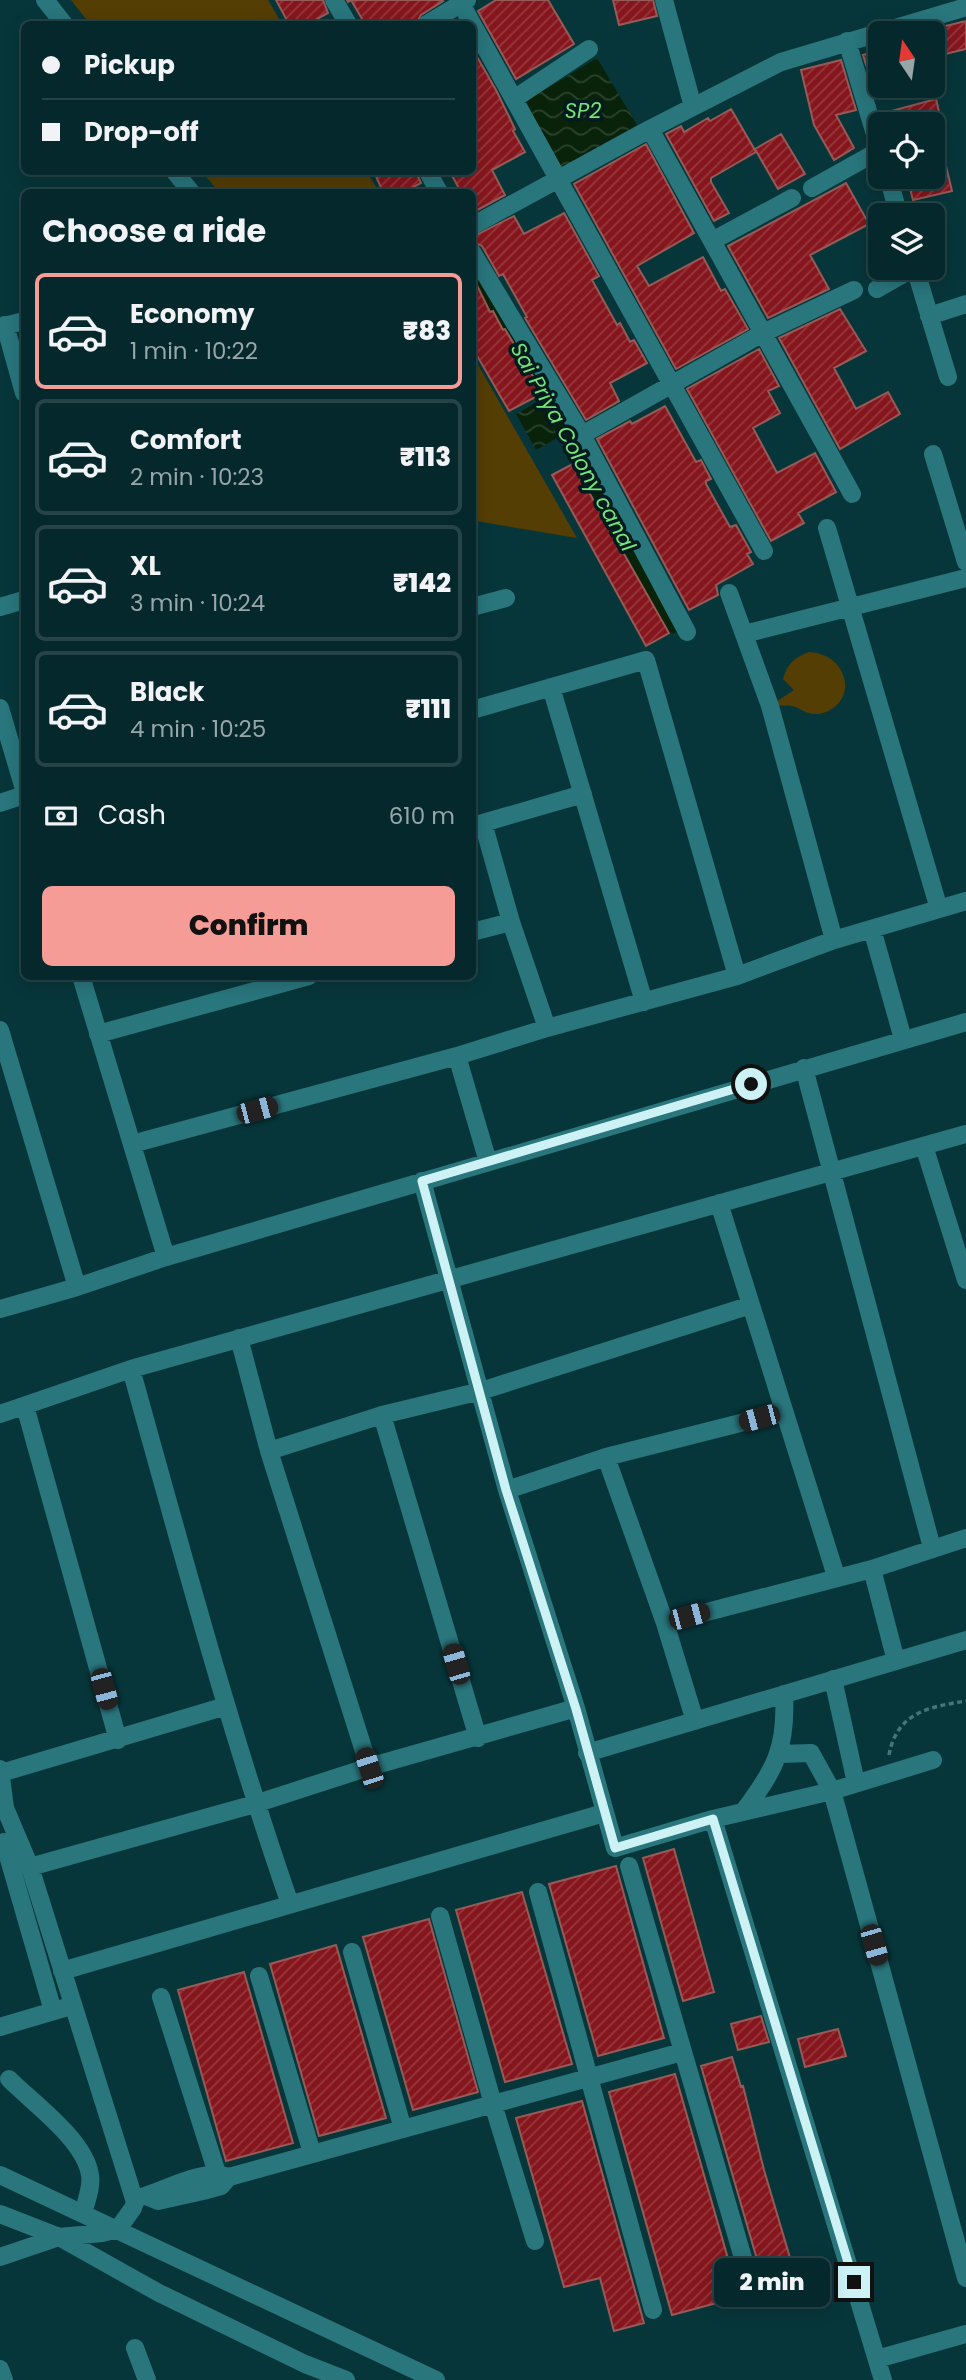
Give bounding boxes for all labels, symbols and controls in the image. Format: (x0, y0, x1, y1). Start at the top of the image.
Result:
north arrow (868, 21, 945, 98)
map controls (868, 21, 945, 280)
text: Pickup (84, 47, 175, 83)
water label: SP2 (565, 96, 601, 125)
button: locate (868, 112, 945, 189)
text: Drop-off (84, 114, 199, 150)
button: layers (868, 203, 945, 280)
text: Choose a ride (42, 208, 266, 253)
text: Economy (130, 296, 254, 332)
icon: car (46, 300, 109, 363)
text: ₹83 (403, 313, 451, 349)
text: 1 min · 10:22 (130, 335, 258, 367)
water label: Sai Priya Colony canal (504, 337, 643, 557)
text: Comfort (130, 422, 242, 458)
icon: car (46, 426, 109, 489)
text: ₹113 (400, 439, 451, 475)
text: 2 min · 10:23 (130, 461, 264, 493)
text: XL (130, 548, 161, 584)
icon: car (46, 552, 109, 615)
text: ₹142 (393, 565, 451, 601)
text: 3 min · 10:24 (130, 587, 265, 619)
text: Black (130, 674, 204, 710)
icon: car (46, 678, 109, 741)
text: ₹111 (406, 691, 451, 727)
text: 4 min · 10:25 (130, 713, 266, 745)
icon: cash (42, 797, 80, 835)
text: Cash (98, 797, 166, 833)
text: 610 m (389, 800, 455, 832)
button: Confirm (42, 886, 455, 966)
route start (735, 1068, 767, 1100)
car (234, 1094, 281, 1126)
car (736, 1402, 783, 1434)
car (666, 1600, 713, 1632)
car (441, 1641, 472, 1687)
car (89, 1666, 120, 1712)
car (353, 1745, 386, 1791)
car (859, 1922, 890, 1968)
callout: 2 min (714, 2258, 830, 2306)
text: 2 min (740, 2266, 804, 2298)
route end (838, 2266, 870, 2298)

